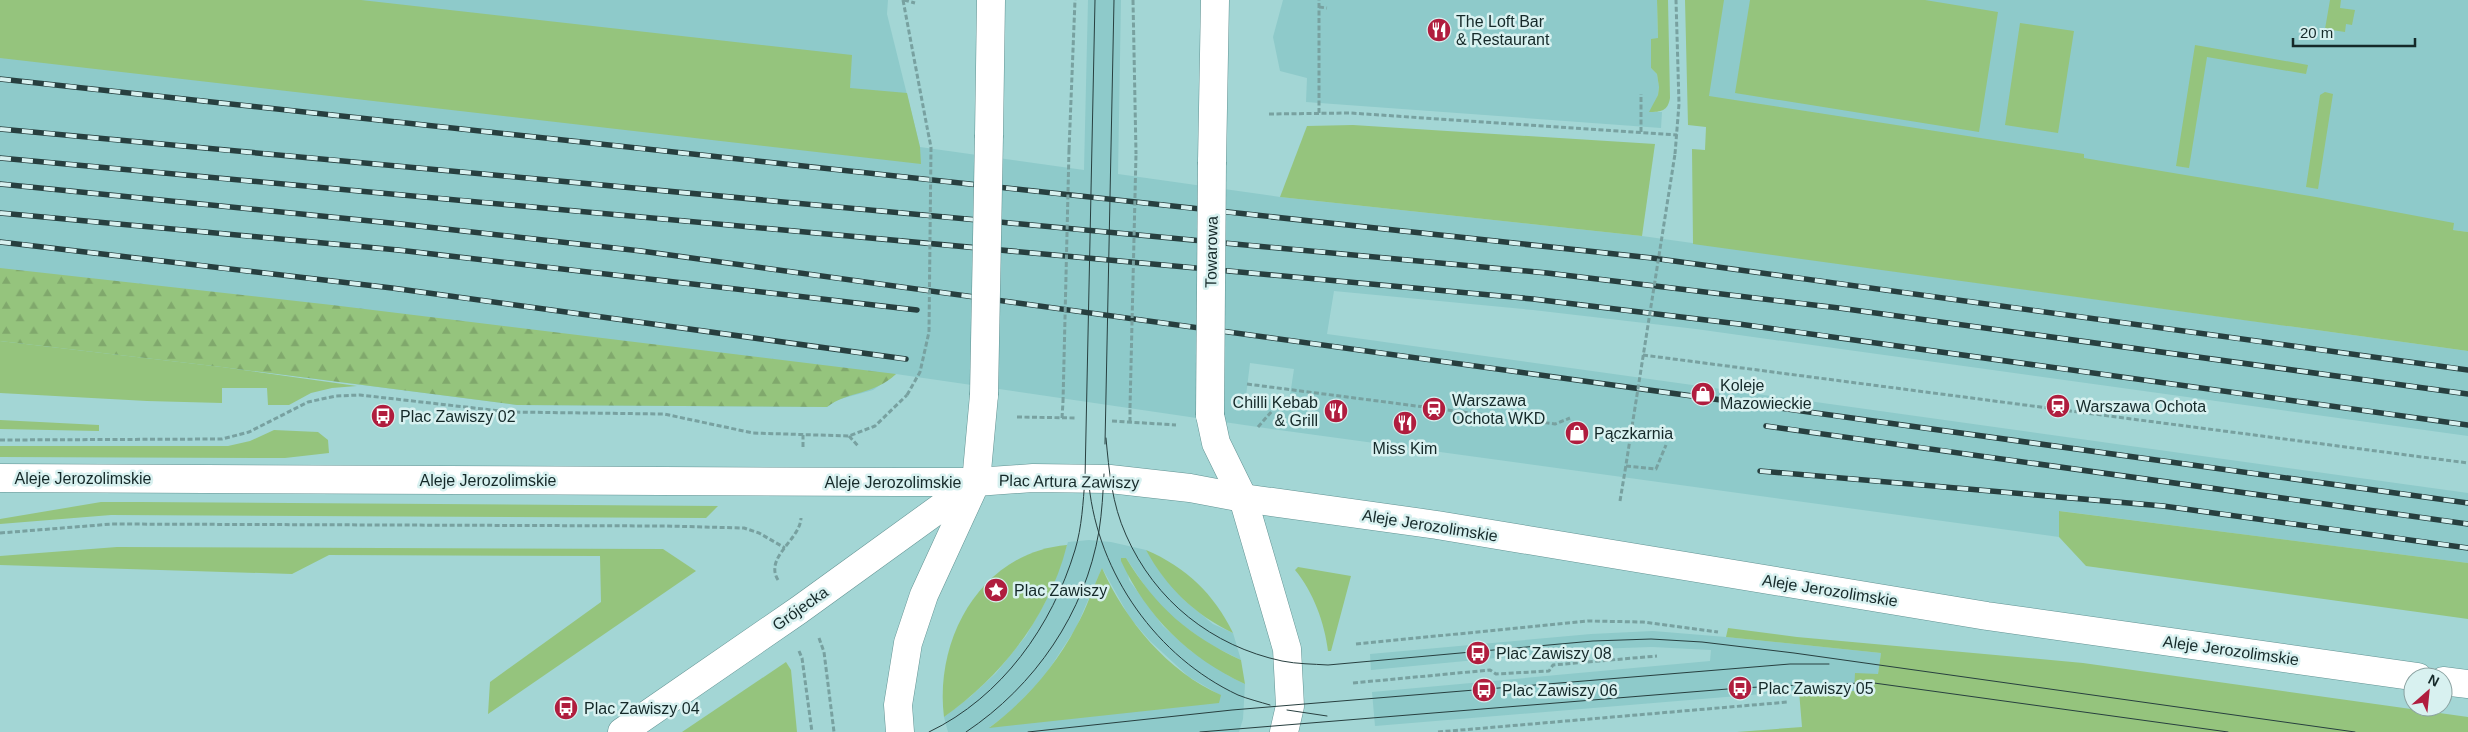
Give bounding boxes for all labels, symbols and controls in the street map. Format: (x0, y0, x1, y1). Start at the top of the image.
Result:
place label: The Loft Bar & Restaurant (1456, 13, 1550, 48)
scale bar (2293, 15, 2416, 47)
restaurant icon: The Loft Bar & Restaurant (1426, 17, 1452, 43)
text: 20 m (2300, 24, 2333, 41)
street label: Towarowa (1202, 216, 1221, 288)
place label: Koleje Mazowieckie (1720, 377, 1812, 412)
shop icon: Koleje Mazowieckie (1690, 381, 1716, 407)
place label: Warszawa Ochota WKD (1452, 392, 1545, 427)
station icon: Warszawa Ochota (2045, 393, 2071, 419)
place label: Chilli Kebab & Grill (1233, 394, 1318, 429)
station icon: Warszawa Ochota WKD (1421, 396, 1447, 422)
restaurant icon: Chilli Kebab & Grill (1323, 398, 1349, 424)
place label: Warszawa Ochota (2076, 398, 2206, 415)
bus stop icon: Plac Zawiszy 02 (370, 403, 396, 429)
place label: Plac Zawiszy 02 (400, 408, 516, 425)
restaurant icon: Miss Kim (1392, 410, 1418, 436)
shop icon: Pączkarnia (1564, 420, 1590, 446)
place label: Pączkarnia (1594, 425, 1673, 442)
place label: Miss Kim (1373, 440, 1437, 457)
street label: Aleje Jerozolimskie (15, 470, 152, 487)
street label: Aleje Jerozolimskie (420, 472, 557, 489)
street label: Plac Artura Zawiszy (999, 472, 1139, 491)
street label: Aleje Jerozolimskie (825, 474, 962, 491)
street label: Aleje Jerozolimskie (1361, 506, 1499, 545)
street label: Aleje Jerozolimskie (1761, 571, 1899, 610)
place icon: Plac Zawiszy (983, 577, 1009, 603)
place label: Plac Zawiszy (1014, 582, 1107, 599)
street label: Grójecka (769, 583, 831, 634)
street label: Aleje Jerozolimskie (2162, 633, 2300, 668)
bus stop icon: Plac Zawiszy 08 (1465, 640, 1491, 666)
place label: Plac Zawiszy 08 (1496, 645, 1612, 662)
north arrow (2403, 667, 2453, 717)
text: N (2426, 671, 2442, 690)
bus stop icon: Plac Zawiszy 05 (1727, 675, 1753, 701)
bus stop icon: Plac Zawiszy 06 (1471, 677, 1497, 703)
place label: Plac Zawiszy 05 (1758, 680, 1874, 697)
place label: Plac Zawiszy 06 (1502, 682, 1618, 699)
bus stop icon: Plac Zawiszy 04 (553, 695, 579, 721)
place label: Plac Zawiszy 04 (584, 700, 700, 717)

